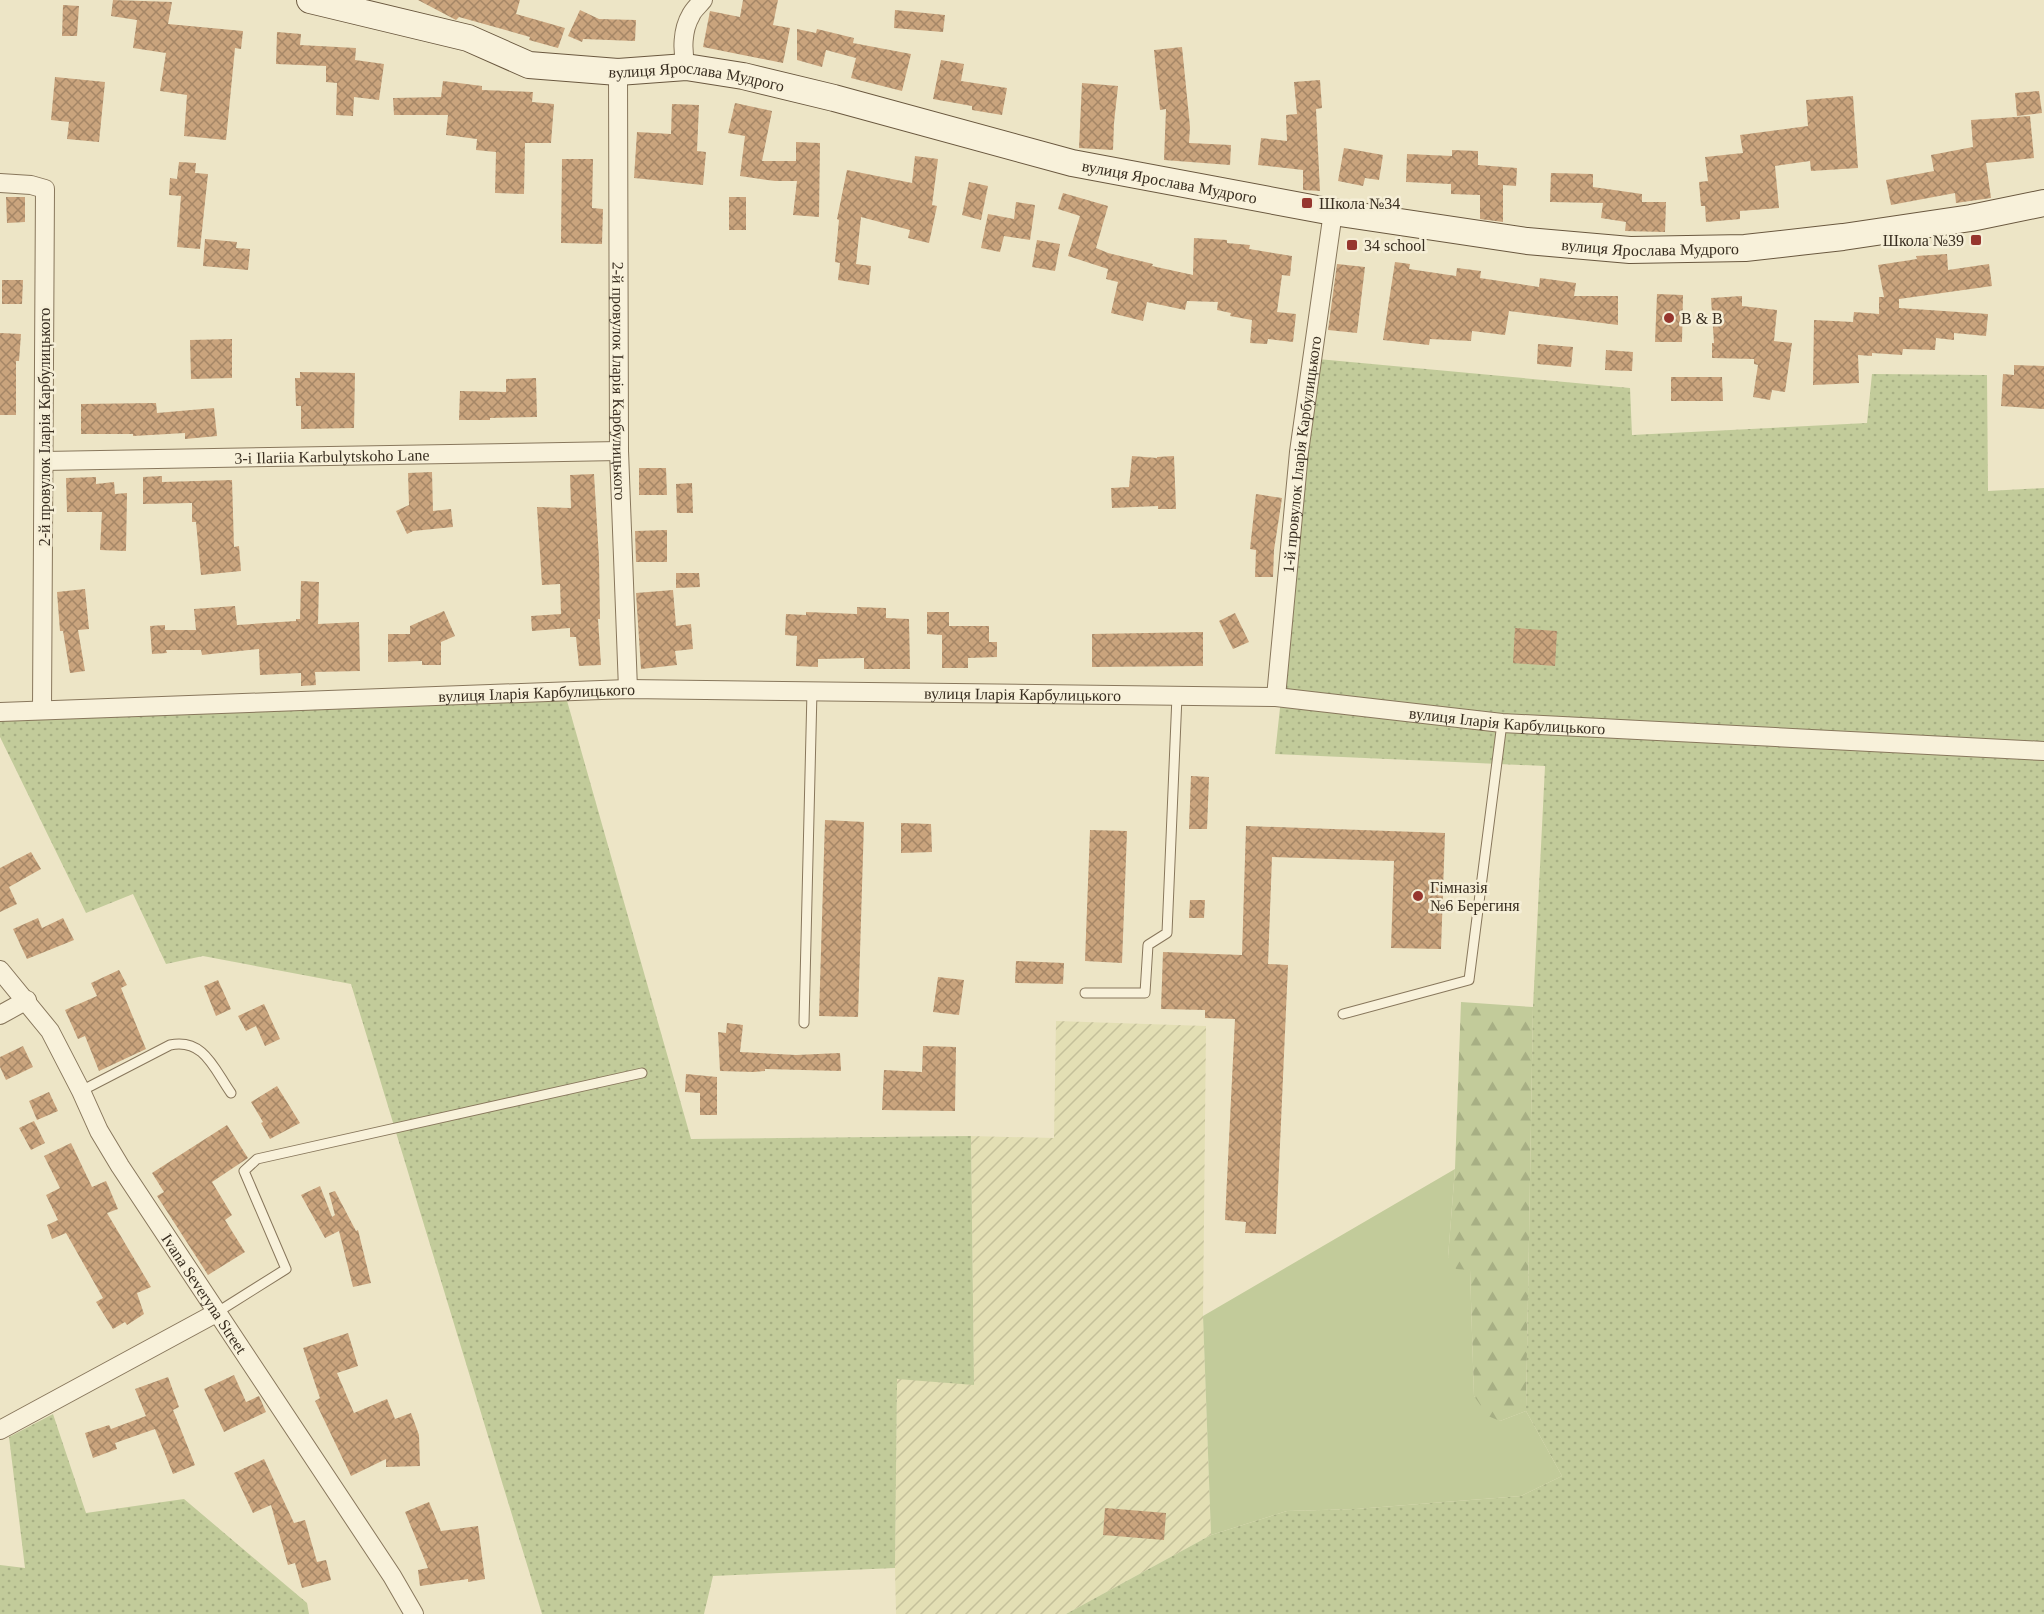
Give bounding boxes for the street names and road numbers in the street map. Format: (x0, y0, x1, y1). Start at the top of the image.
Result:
street label: вулиця Ярослава Мудрого (608, 58, 786, 94)
street label: вулиця Ярослава Мудрого (1081, 157, 1258, 206)
street label: вулиця Ярослава Мудрого (1561, 236, 1739, 260)
street label: 2-й провулок Іларія Карбулицького (609, 262, 629, 501)
street label: 2-й провулок Іларія Карбулицького (36, 308, 54, 546)
street label: 1-й провулок Іларія Карбулицького (1279, 335, 1324, 574)
street label: 3-i Ilariia Karbulytskoho Lane (234, 446, 430, 466)
street label: вулиця Іларія Карбулицького (438, 680, 635, 705)
street label: вулиця Іларія Карбулицького (924, 684, 1121, 704)
street label: вулиця Іларія Карбулицького (1408, 704, 1606, 737)
street label: Ivana Severyna Street (159, 1230, 251, 1357)

